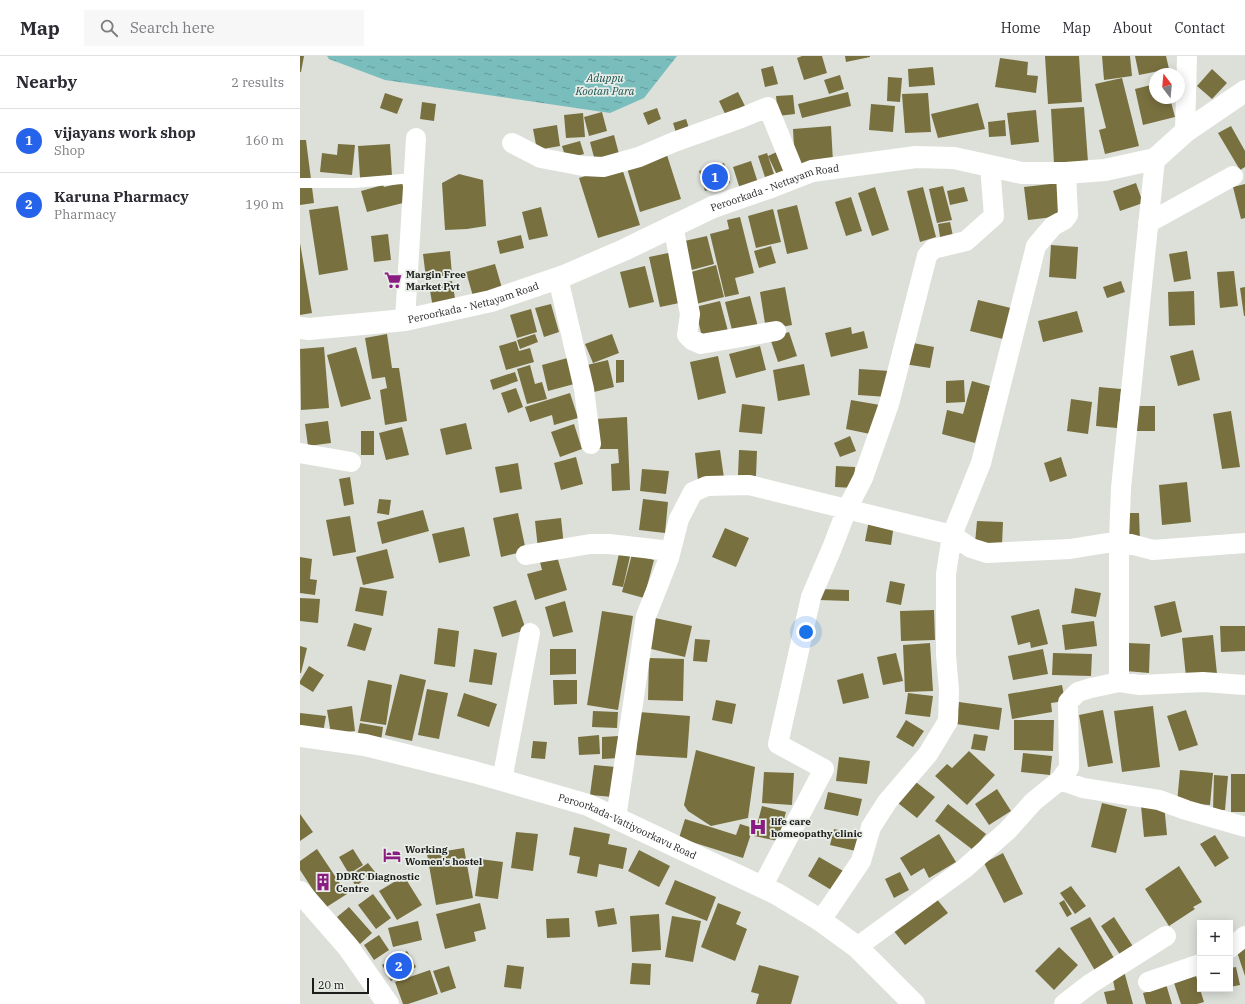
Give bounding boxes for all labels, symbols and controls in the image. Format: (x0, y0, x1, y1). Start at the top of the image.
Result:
search box (84, 10, 364, 46)
text: Map (20, 16, 60, 40)
icon: search (98, 17, 120, 39)
text: Search here (130, 18, 214, 37)
text: Home (1001, 19, 1040, 37)
text: Map (1062, 19, 1091, 37)
text: About (1113, 19, 1152, 37)
text: Contact (1174, 19, 1225, 37)
north arrow (1149, 68, 1185, 104)
text: Nearby (16, 71, 77, 93)
water label: Aduppu Kootan Para (574, 71, 635, 98)
text: 2 results (231, 74, 284, 91)
text: vijayans work shop (54, 123, 196, 142)
text: 1 (25, 132, 33, 149)
text: 160 m (245, 132, 284, 149)
text: Shop (54, 142, 85, 159)
street label: Peroorkada - Nettayam Road (709, 161, 840, 214)
pin: 1 (702, 162, 728, 192)
text: Karuna Pharmacy (54, 187, 189, 206)
text: 2 (25, 196, 33, 213)
text: 190 m (245, 196, 284, 213)
text: Pharmacy (54, 206, 116, 223)
place label: Margin Free Market Pvt (406, 268, 466, 293)
supermarket icon: Margin Free Market Pvt (383, 270, 403, 290)
street label: Peroorkada - Nettayam Road (407, 279, 541, 326)
your location (796, 622, 816, 642)
street label: Peroorkada-Vattiyoorkavu Road (557, 791, 698, 862)
place label: life care homeopathy clinic (771, 815, 863, 840)
hospital icon: life care homeopathy clinic (748, 817, 768, 837)
place label: Working Women's hostel (405, 843, 482, 868)
hotel icon: Working Women's hostel (382, 845, 402, 865)
place label: DDRC Diagnostic Centre (336, 870, 420, 895)
building icon: DDRC Diagnostic Centre (313, 872, 333, 892)
map controls (1197, 920, 1233, 992)
button: + (1197, 920, 1233, 956)
pin: 2 (386, 951, 412, 981)
button: − (1197, 956, 1233, 992)
scale bar (312, 976, 369, 995)
text: 20 m (318, 978, 344, 992)

